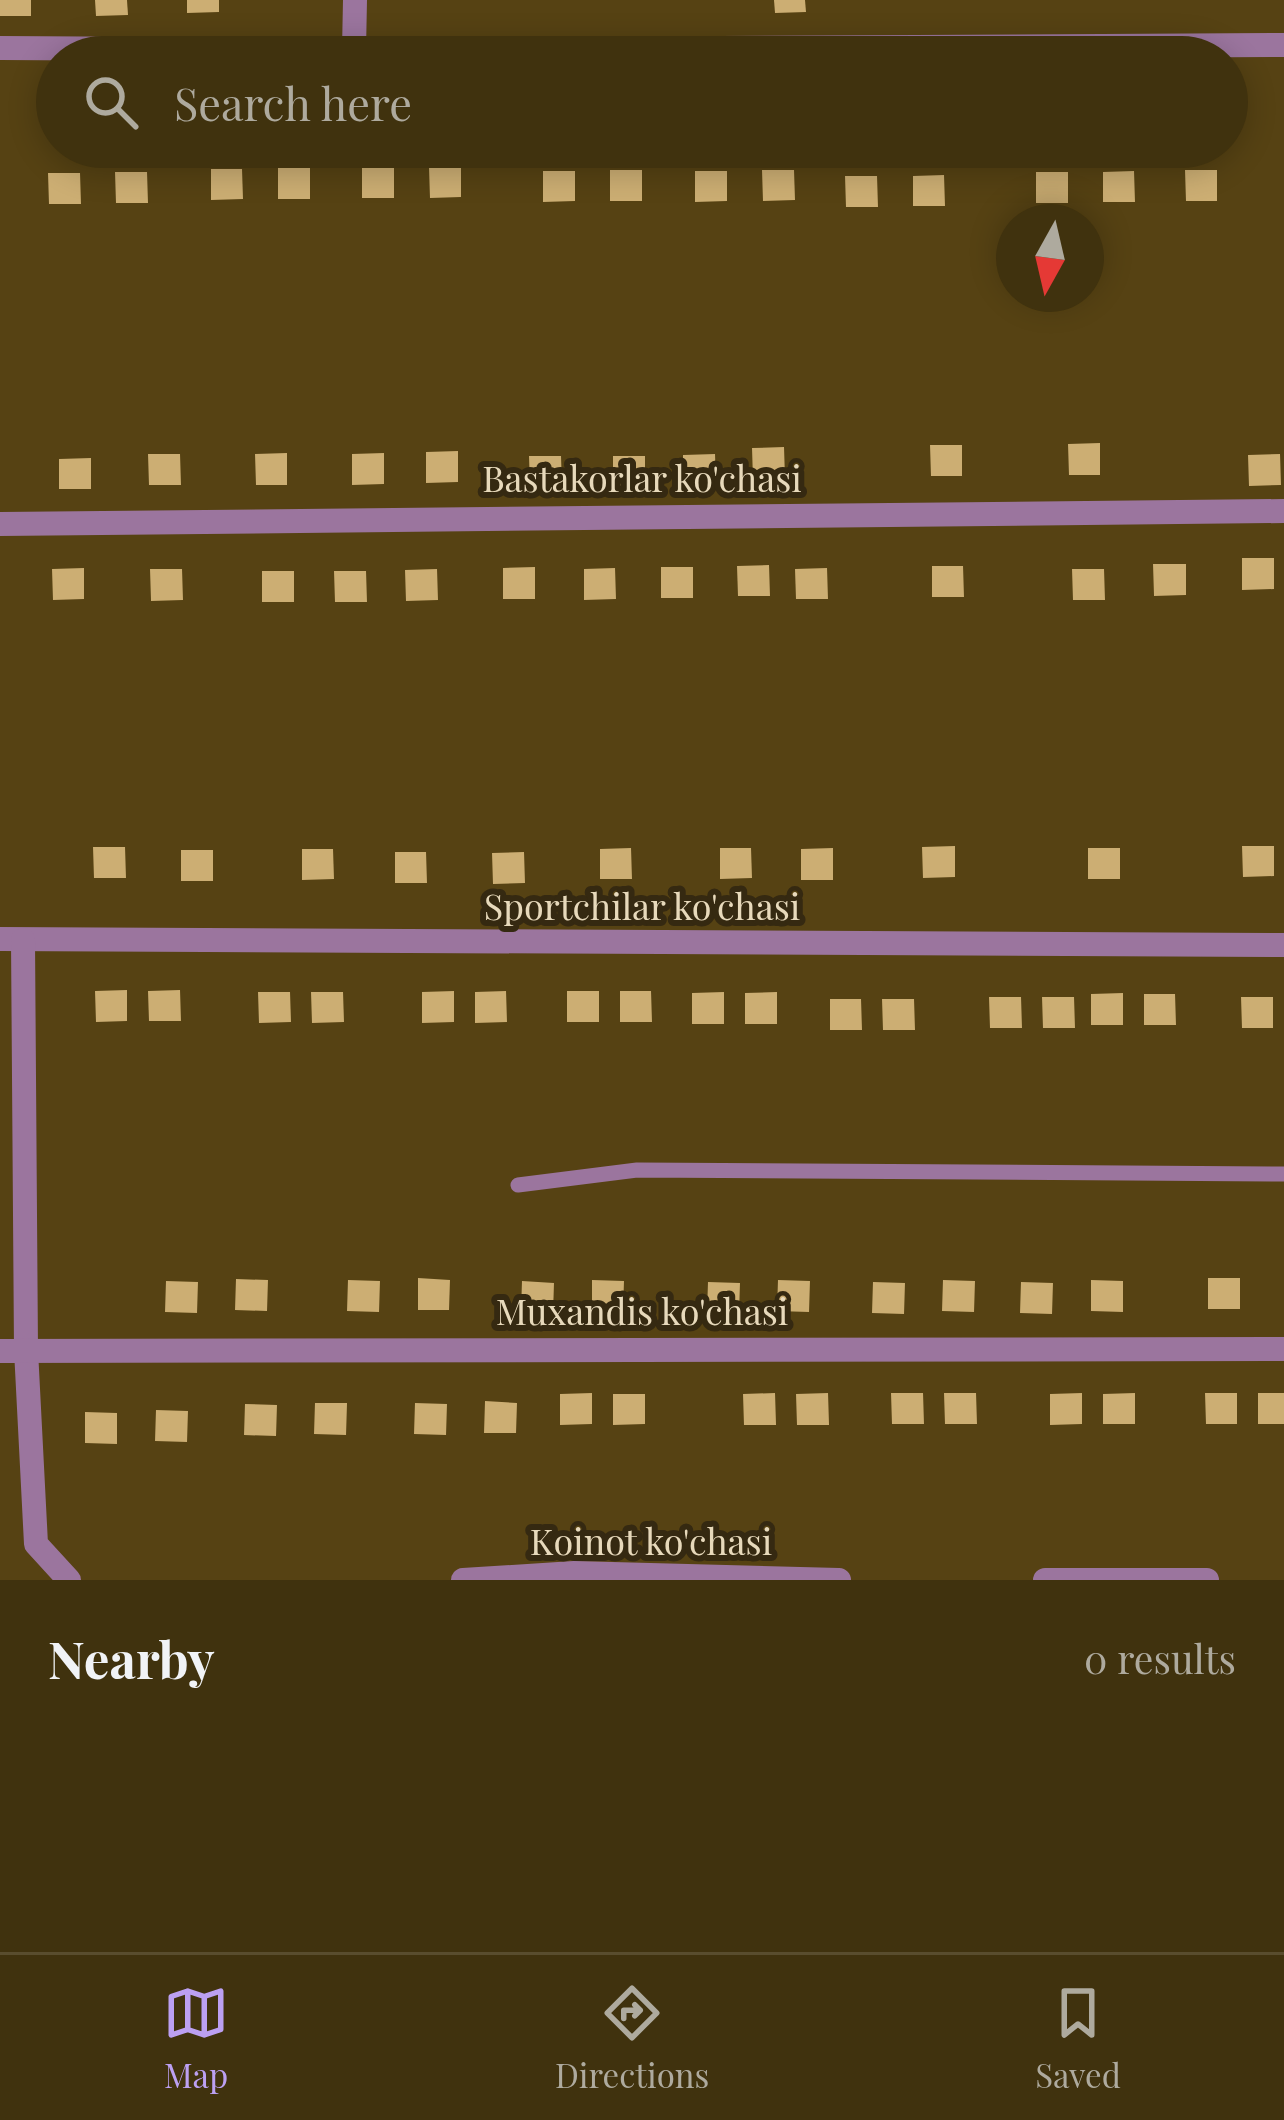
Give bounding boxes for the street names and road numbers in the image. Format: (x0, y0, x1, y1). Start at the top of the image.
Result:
street label: Bastakorlar ko'chasi (482, 453, 802, 501)
street label: Sportchilar ko'chasi (484, 881, 800, 929)
street label: Muxandis ko'chasi (496, 1286, 788, 1334)
street label: Koinot ko'chasi (530, 1516, 772, 1564)

